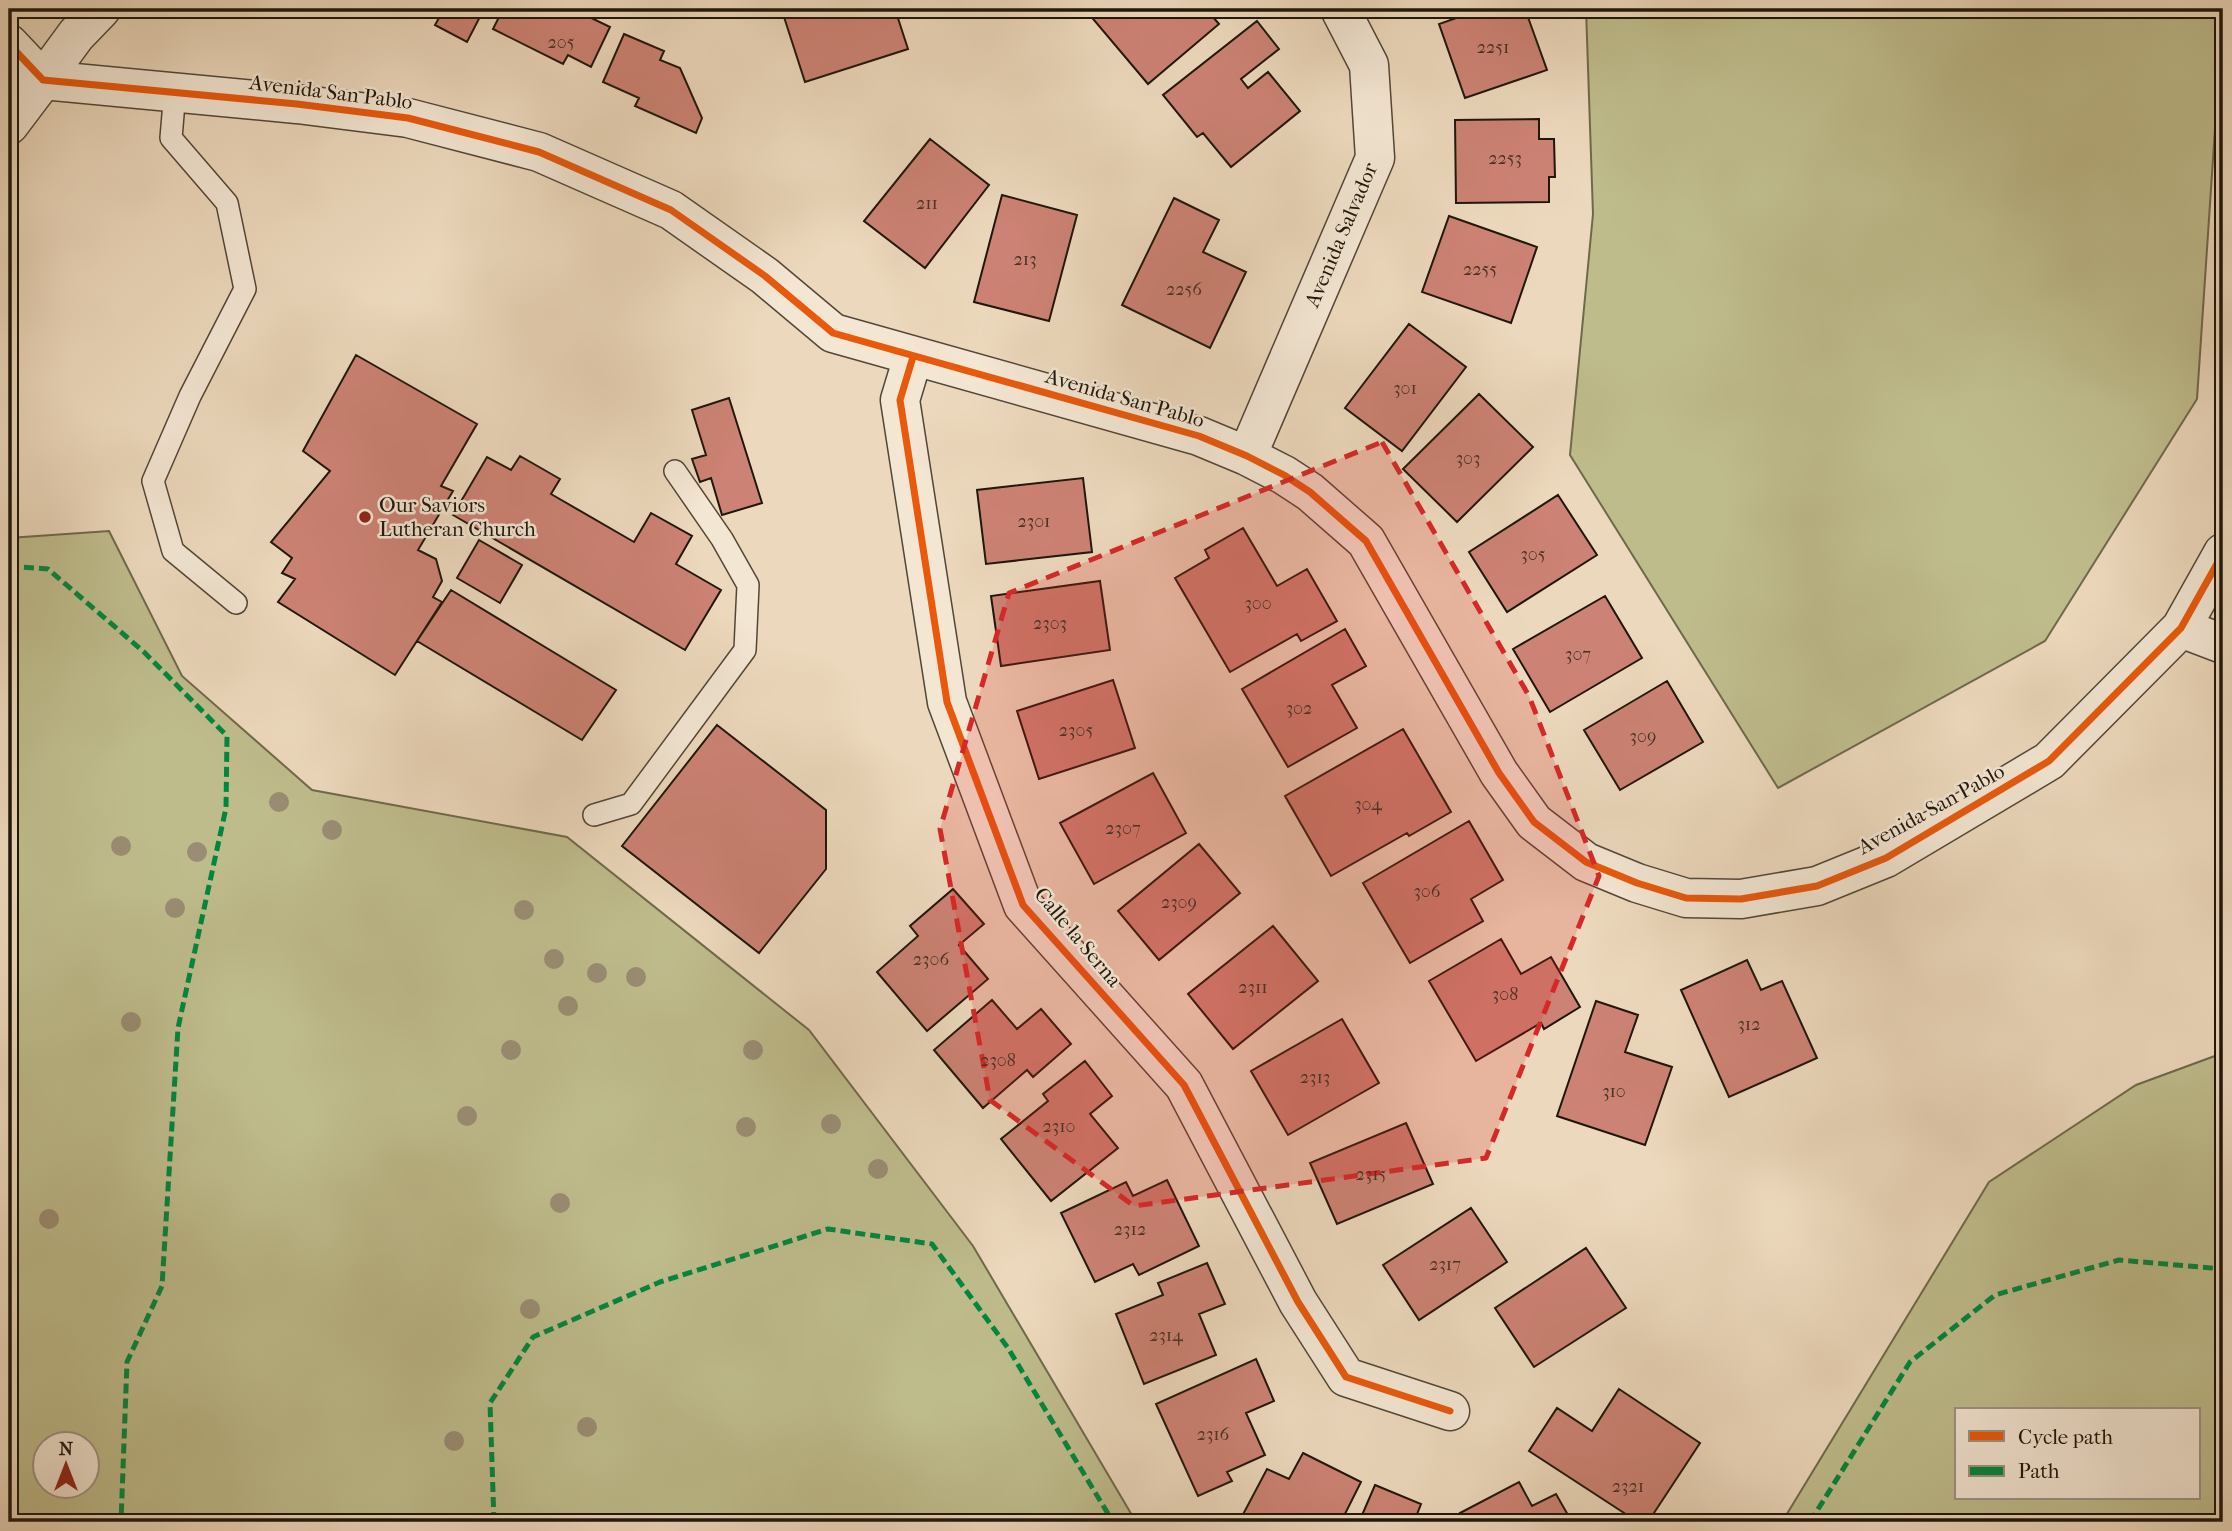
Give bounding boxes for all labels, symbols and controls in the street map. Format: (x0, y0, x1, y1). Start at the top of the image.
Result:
house number: 205 (548, 32, 575, 53)
house number: 2251 (1477, 37, 1509, 58)
street label: Avenida San Pablo (247, 70, 414, 114)
house number: 2253 (1488, 148, 1522, 169)
street label: Avenida Salvador (1299, 159, 1382, 312)
house number: 211 (916, 193, 938, 214)
house number: 213 (1013, 249, 1037, 270)
house number: 2255 (1463, 259, 1497, 280)
house number: 2256 (1166, 279, 1202, 300)
street label: Avenida San Pablo (1042, 364, 1207, 432)
house number: 301 (1393, 378, 1417, 399)
house number: 303 (1456, 448, 1480, 469)
place label: Our Saviors Lutheran Church (379, 493, 536, 541)
marker: Our Saviors Lutheran Church (357, 509, 373, 525)
house number: 2301 (1018, 511, 1050, 532)
house number: 305 (1520, 544, 1546, 565)
house number: 300 (1244, 593, 1272, 614)
house number: 2303 (1033, 613, 1067, 634)
house number: 307 (1565, 644, 1591, 665)
house number: 302 (1286, 698, 1312, 719)
house number: 2305 (1059, 720, 1093, 741)
house number: 309 (1630, 726, 1656, 747)
street label: Avenida San Pablo (1853, 759, 2009, 860)
house number: 304 (1354, 794, 1382, 815)
house number: 2307 (1105, 818, 1141, 839)
house number: 306 (1413, 881, 1441, 902)
street label: Calle la Serna (1029, 882, 1127, 992)
house number: 2309 (1161, 892, 1197, 913)
house number: 2306 (913, 949, 949, 970)
house number: 2311 (1238, 977, 1268, 998)
house number: 308 (1492, 984, 1518, 1005)
house number: 312 (1737, 1014, 1761, 1035)
house number: 2308 (980, 1050, 1016, 1071)
house number: 2313 (1300, 1067, 1330, 1088)
house number: 310 (1602, 1081, 1626, 1102)
house number: 2310 (1043, 1116, 1075, 1137)
house number: 2315 (1356, 1164, 1387, 1185)
house number: 2312 (1114, 1219, 1146, 1240)
house number: 2317 (1429, 1254, 1461, 1275)
house number: 2314 (1149, 1325, 1183, 1346)
legend (1955, 1408, 2200, 1500)
house number: 2316 (1197, 1424, 1230, 1445)
text: Cycle path (2018, 1425, 2113, 1449)
north arrow (32, 1430, 102, 1500)
text: N (59, 1438, 74, 1460)
text: Path (2018, 1459, 2060, 1483)
house number: 2321 (1612, 1476, 1644, 1497)

